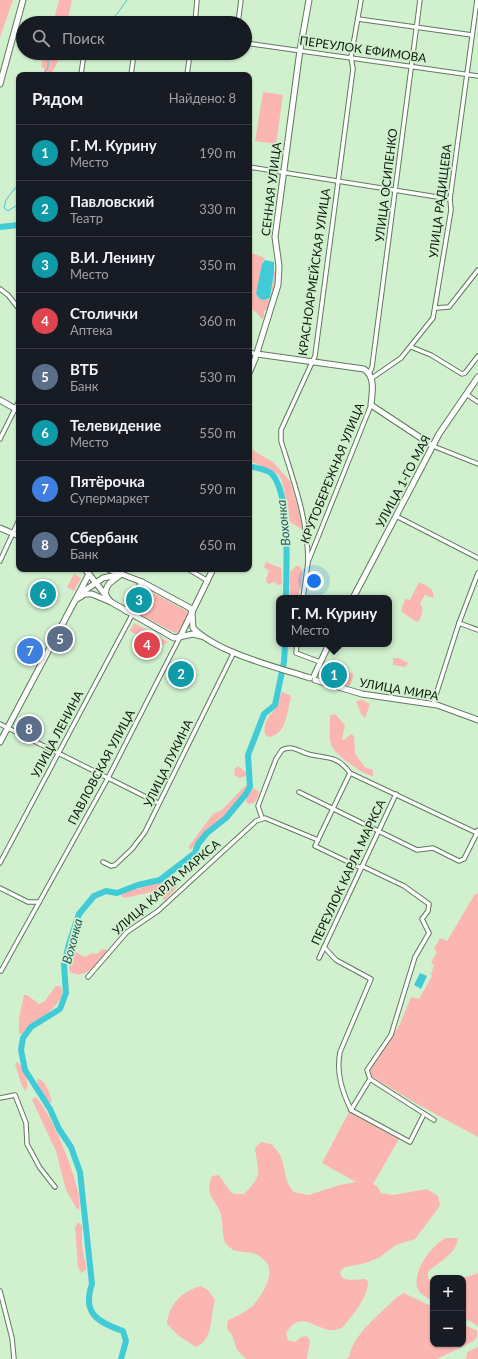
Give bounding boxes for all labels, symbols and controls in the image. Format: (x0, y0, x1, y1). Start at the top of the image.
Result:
search box (16, 16, 252, 60)
icon: search (30, 27, 52, 49)
text: Поиск (62, 29, 105, 47)
street label: ПЕРЕУЛОК ЕФИМОВА (299, 33, 428, 65)
text: Рядом (32, 88, 83, 109)
text: Найдено: 8 (169, 90, 236, 106)
street label: УЛИЦА ОСИПЕНКО (372, 127, 400, 243)
text: Г. М. Курину (70, 136, 157, 154)
street label: СЕННАЯ УЛИЦА (258, 140, 284, 237)
street label: УЛИЦА РАДИЩЕВА (426, 142, 455, 259)
text: 1 (41, 145, 49, 161)
text: 190 m (199, 145, 236, 161)
text: Место (70, 154, 109, 170)
street label: КРАСНОАРМЕЙСКАЯ УЛИЦА (295, 186, 333, 357)
text: Павловский (70, 192, 154, 210)
text: 2 (41, 201, 49, 217)
text: 330 m (199, 201, 236, 217)
text: Театр (70, 210, 103, 226)
text: В.И. Ленину (70, 248, 155, 266)
text: 3 (41, 257, 49, 273)
text: 350 m (199, 257, 236, 273)
text: Место (70, 266, 109, 282)
text: Столички (70, 304, 138, 322)
text: 4 (41, 313, 49, 329)
text: 360 m (199, 313, 236, 329)
text: Аптека (70, 322, 112, 338)
text: ВТБ (70, 360, 98, 378)
text: 5 (41, 369, 49, 385)
text: 530 m (199, 369, 236, 385)
text: Банк (70, 378, 99, 394)
street label: КРУТОБЕРЕЖНАЯ УЛИЦА (297, 400, 367, 546)
text: Телевидение (70, 416, 161, 434)
text: 6 (41, 425, 49, 441)
text: 550 m (199, 425, 236, 441)
street label: УЛИЦА 1-ГО МАЯ (372, 432, 434, 530)
text: Место (70, 434, 109, 450)
text: Пятёрочка (70, 472, 145, 490)
text: 7 (41, 481, 49, 497)
text: 590 m (199, 481, 236, 497)
text: Супермаркет (70, 490, 149, 506)
water label: Вохонка (273, 499, 293, 547)
text: Сбербанк (70, 528, 138, 546)
text: 8 (41, 537, 49, 553)
text: 650 m (199, 537, 236, 553)
text: Банк (70, 546, 99, 562)
your location (304, 571, 324, 591)
pin: 6 (30, 579, 56, 609)
pin: 3 (126, 585, 152, 615)
popup (276, 595, 392, 647)
text: Г. М. Курину (291, 604, 377, 622)
text: Место (291, 622, 329, 638)
pin: 5 (47, 624, 73, 654)
pin: 4 (134, 630, 160, 660)
pin: 7 (17, 636, 43, 666)
pin: 2 (168, 659, 194, 689)
pin: 1 (321, 660, 347, 690)
street label: УЛИЦА МИРА (358, 675, 441, 704)
street label: УЛИЦА ЛЕНИНА (28, 687, 87, 780)
street label: ПАВЛОВСКАЯ УЛИЦА (64, 706, 138, 827)
pin: 8 (16, 714, 42, 744)
street label: УЛИЦА ЛУКИНА (140, 716, 196, 809)
street label: ПЕРЕУЛОК КАРЛА МАРКСА (308, 796, 389, 947)
street label: УЛИЦА КАРЛА МАРКСА (109, 835, 224, 938)
water label: Вохонка (58, 916, 86, 965)
map controls (430, 1275, 466, 1347)
button: + (430, 1275, 466, 1311)
button: − (430, 1311, 466, 1347)

